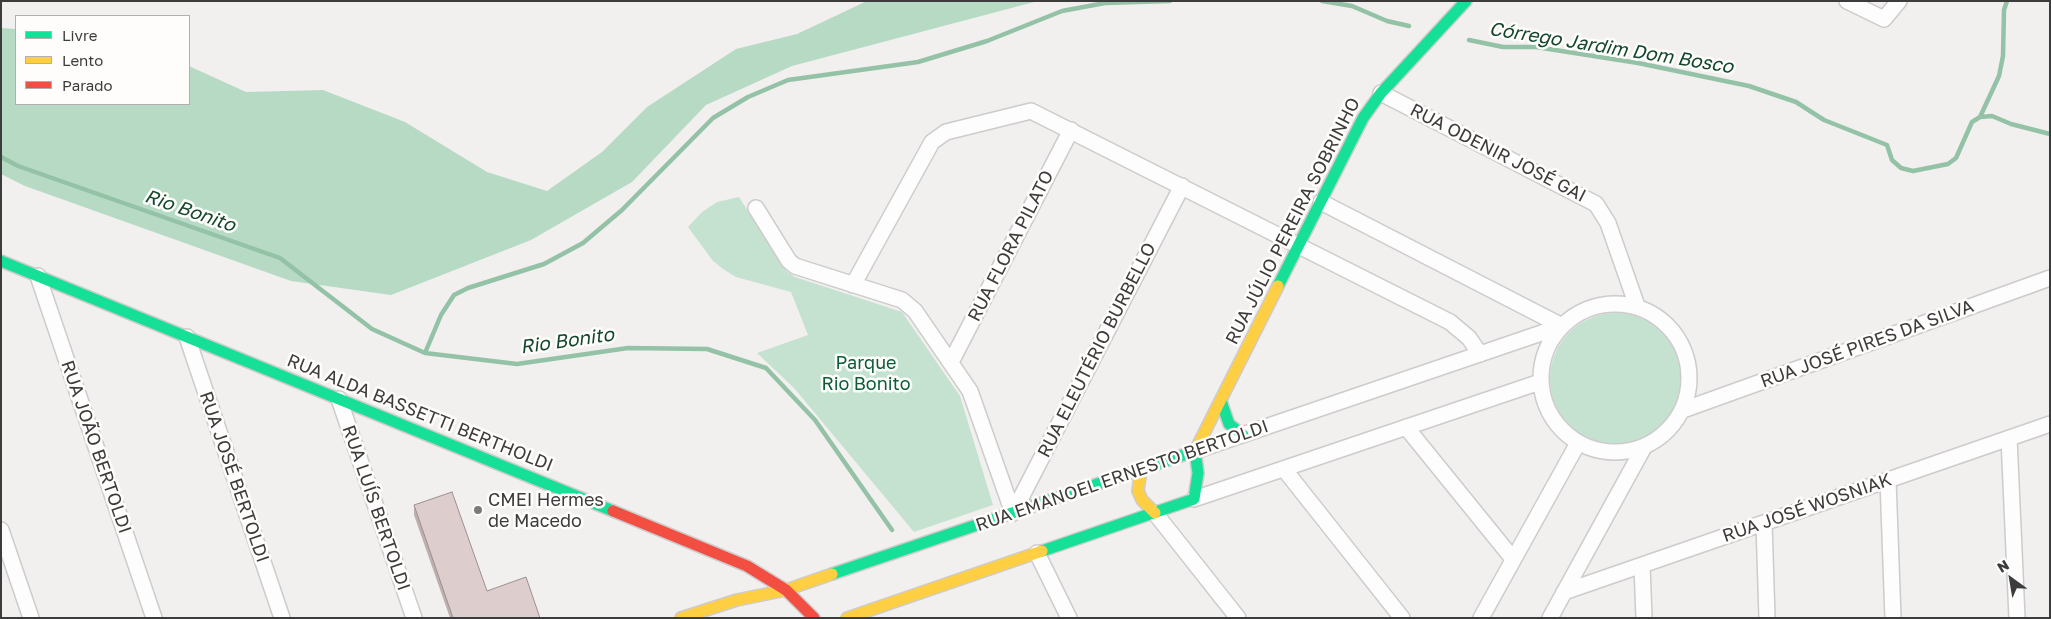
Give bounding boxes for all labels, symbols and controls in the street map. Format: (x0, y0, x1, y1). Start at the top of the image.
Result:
legend (15, 15, 190, 105)
water label: Córrego Jardim Dom Bosco (1487, 17, 1735, 79)
text: Livre (62, 26, 97, 44)
text: Lento (62, 51, 103, 69)
text: Parado (62, 76, 113, 94)
street label: RUA JÚLIO PEREIRA SOBRINHO (1221, 94, 1365, 348)
street label: RUA ODENIR JOSÉ GAI (1406, 99, 1590, 207)
street label: RUA FLORA PILATO (964, 167, 1058, 325)
water label: Rio Bonito (142, 185, 238, 237)
street label: RUA ELEUTÉRIO BURBELLO (1033, 239, 1161, 461)
street label: RUA JOSÉ PIRES DA SILVA (1758, 295, 1976, 393)
water label: Rio Bonito (519, 323, 615, 359)
street label: RUA ALDA BASSETTI BERTHOLDI (284, 350, 556, 476)
park label: Parque Rio Bonito (821, 352, 911, 394)
street label: RUA JOÃO BERTOLDI (56, 358, 136, 536)
street label: RUA JOSÉ BERTOLDI (195, 389, 273, 565)
street label: RUA EMANOEL ERNESTO BERTOLDI (973, 416, 1271, 536)
street label: RUA LUÍS BERTOLDI (338, 422, 414, 594)
street label: RUA JOSÉ WOSNIAK (1720, 469, 1894, 547)
place label: CMEI Hermes de Macedo (488, 489, 604, 532)
marker: CMEI Hermes de Macedo (472, 504, 484, 516)
north arrow (1986, 554, 2036, 604)
text: N (1994, 556, 2012, 576)

